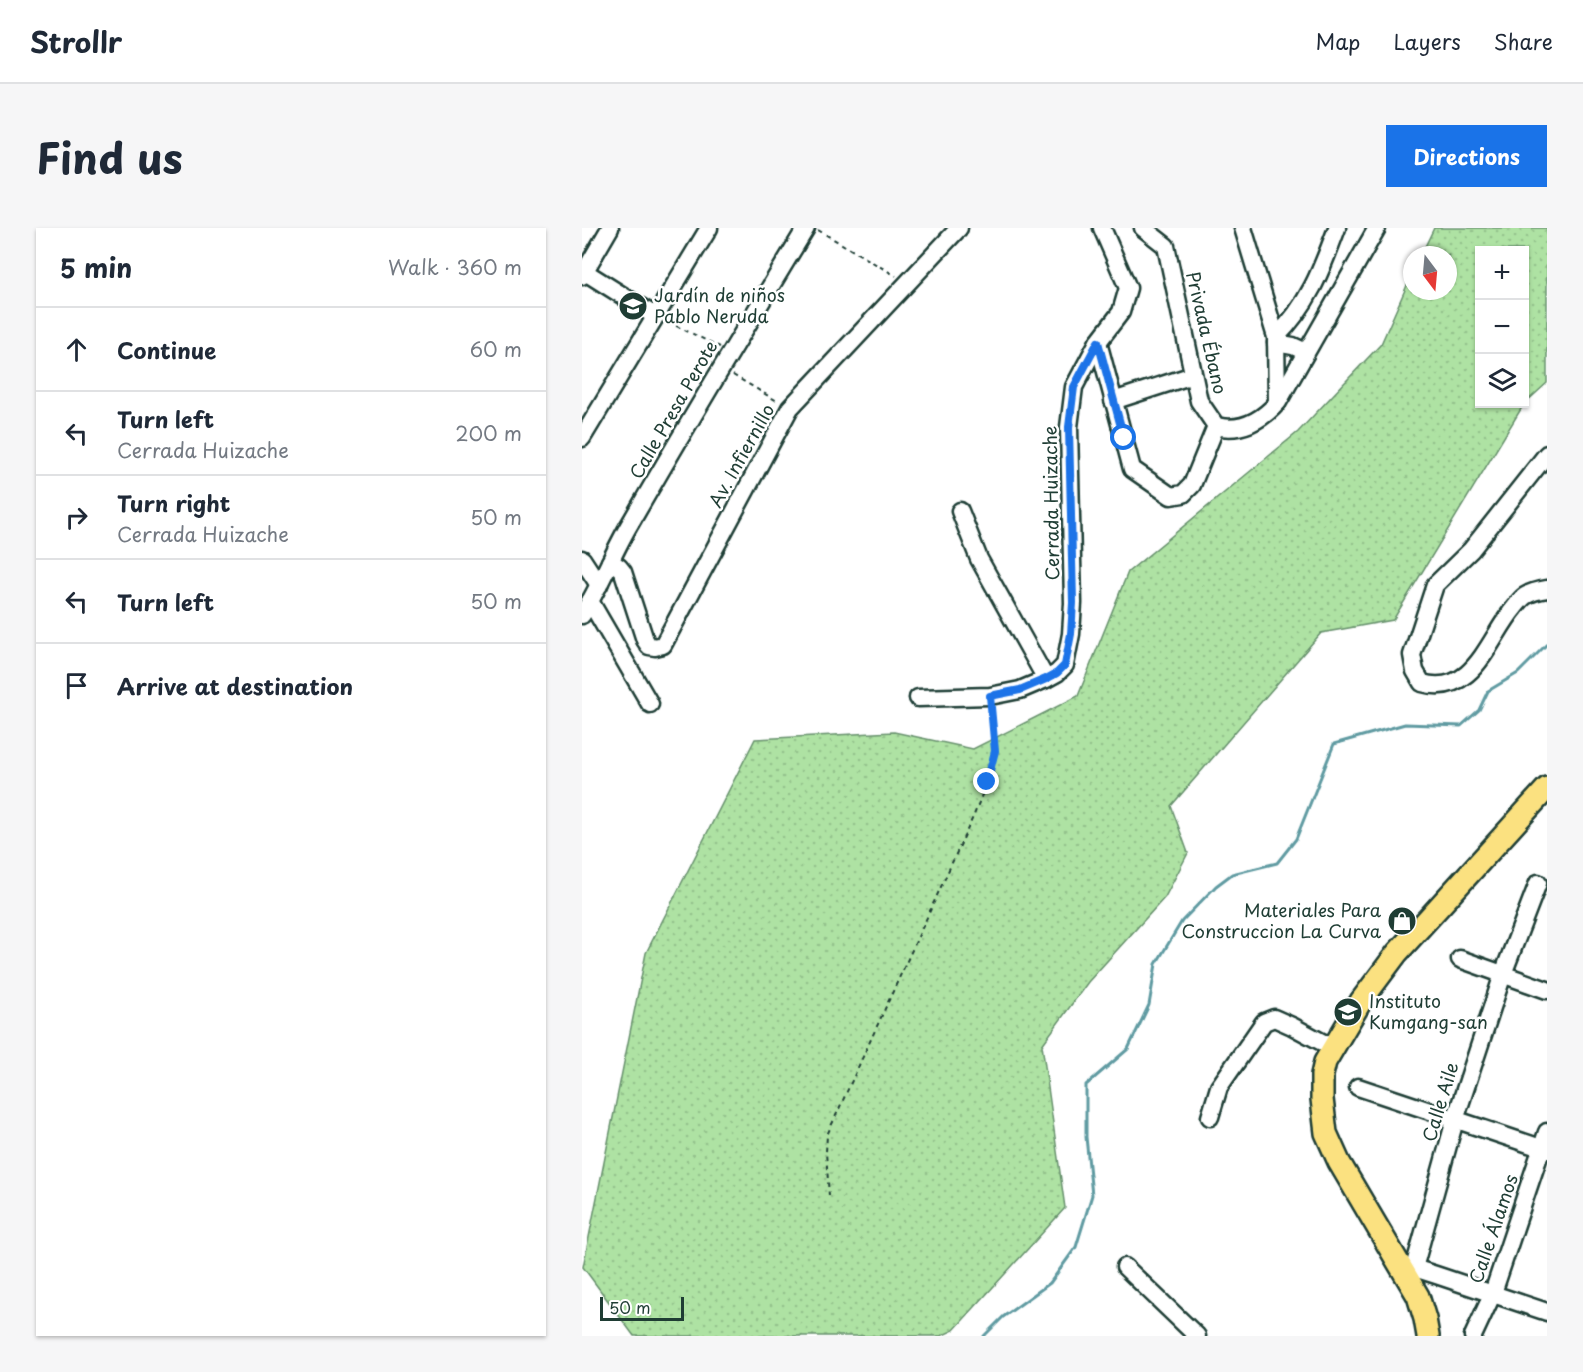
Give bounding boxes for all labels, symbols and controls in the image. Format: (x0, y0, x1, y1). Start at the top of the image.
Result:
text: Strollr (30, 20, 122, 63)
text: Map (1316, 25, 1360, 57)
text: Layers (1393, 25, 1461, 57)
text: Share (1494, 25, 1553, 57)
text: Find us (36, 125, 183, 188)
button: Directions (1386, 125, 1547, 187)
north arrow (1403, 246, 1457, 300)
map controls (1475, 246, 1529, 408)
button: + (1475, 246, 1529, 300)
text: 5 min (60, 248, 132, 287)
text: Walk · 360 m (388, 252, 522, 282)
street label: Privada Ébano (1180, 269, 1235, 397)
place label: Jardín de niños Pablo Neruda (654, 281, 785, 329)
school or university icon: Jardín de niños Pablo Neruda (617, 290, 649, 322)
button: − (1475, 300, 1529, 354)
icon: ahead (60, 333, 93, 366)
text: Continue (117, 333, 216, 366)
text: 60 m (470, 334, 522, 364)
street label: Calle Presa Perote (622, 335, 723, 484)
button: layers (1475, 354, 1529, 408)
street label: Av. Infiernillo (701, 399, 780, 512)
text: Turn left (117, 402, 214, 435)
icon: left (60, 417, 93, 450)
text: 200 m (455, 418, 522, 448)
route start (1110, 424, 1136, 450)
street label: Cerrada Huizache (1036, 425, 1065, 581)
text: Cerrada Huizache (117, 435, 289, 465)
text: Turn right (117, 486, 230, 519)
icon: right (60, 501, 93, 534)
text: 50 m (470, 502, 522, 532)
text: Cerrada Huizache (117, 519, 289, 549)
icon: left (60, 585, 93, 618)
text: Turn left (117, 585, 214, 618)
text: 50 m (470, 586, 522, 616)
icon: arrive (60, 669, 93, 702)
text: Arrive at destination (117, 669, 353, 702)
route end (973, 768, 999, 794)
place label: Materiales Para Construccion La Curva (1181, 896, 1382, 944)
shop icon: Materiales Para Construccion La Curva (1386, 905, 1418, 937)
place label: Instituto Kumgang-san (1369, 987, 1488, 1035)
school or university icon: Instituto Kumgang-san (1332, 996, 1364, 1028)
street label: Calle Aile (1415, 1058, 1464, 1145)
street label: Calle Álamos (1461, 1170, 1524, 1287)
scale bar (600, 1294, 684, 1322)
text: 50 m (609, 1295, 650, 1319)

